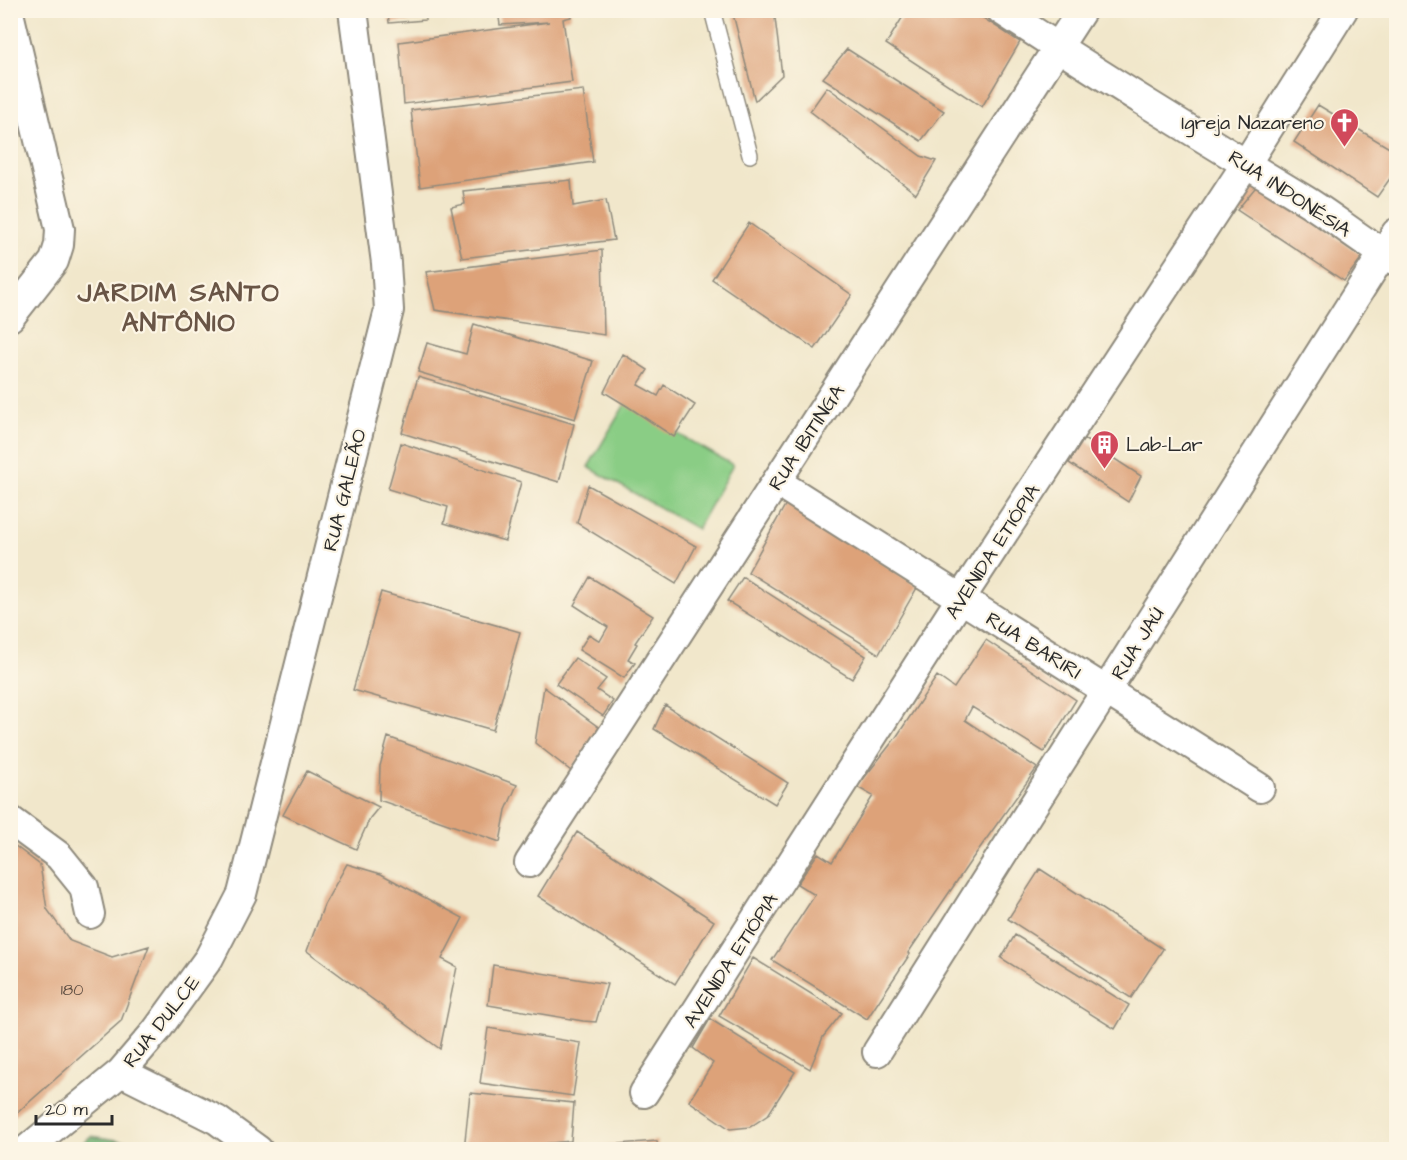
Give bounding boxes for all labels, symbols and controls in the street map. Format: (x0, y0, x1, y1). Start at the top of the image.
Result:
church icon: Igreja Nazareno (1329, 106, 1361, 148)
place label: Igreja Nazareno (1181, 109, 1324, 138)
street label: RUA INDONÉSIA (1223, 144, 1356, 244)
district label: JARDIM SANTO ANTÔNIO (77, 275, 280, 341)
street label: RUA IBITINGA (762, 379, 852, 496)
street label: RUA GALEÃO (316, 426, 374, 554)
building icon: Lab-Lar (1089, 428, 1121, 470)
place label: Lab-Lar (1126, 431, 1203, 459)
street label: AVENIDA ETIÓPIA (939, 478, 1047, 625)
street label: RUA JAÚ (1105, 602, 1171, 685)
street label: RUA BARIRI (980, 605, 1087, 686)
street label: AVENIDA ETIÓPIA (677, 887, 785, 1034)
street label: RUA DULCE (117, 969, 207, 1074)
house number: 180 (61, 979, 83, 1001)
scale bar (36, 1088, 112, 1126)
text: 20 m (45, 1097, 88, 1122)

